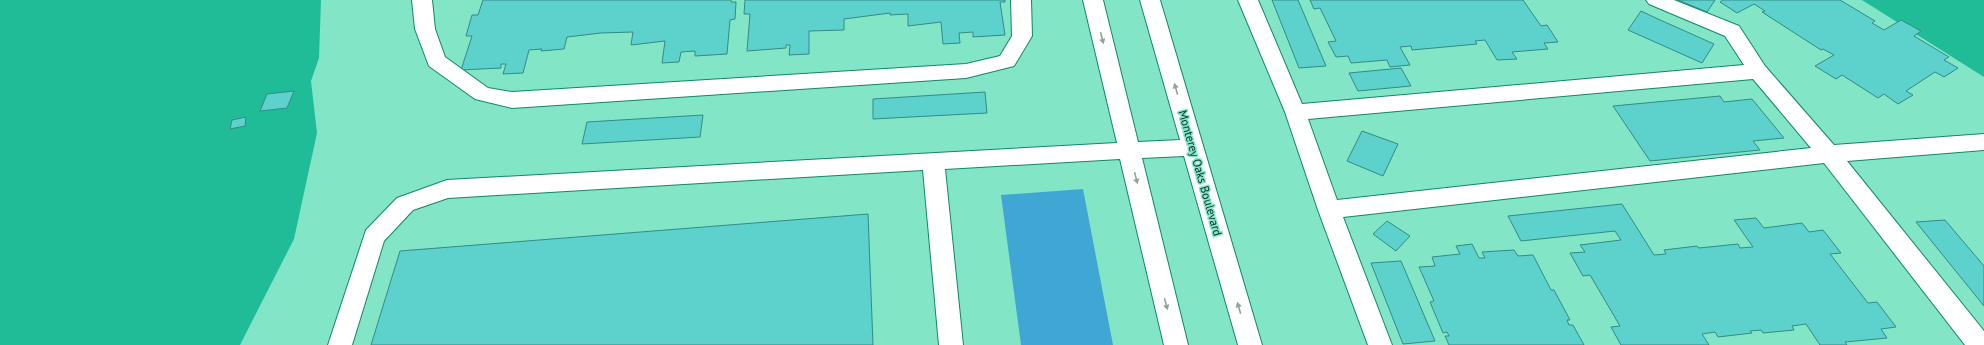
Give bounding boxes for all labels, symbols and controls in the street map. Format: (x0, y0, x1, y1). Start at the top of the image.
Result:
one-way arrow (1099, 32, 1105, 44)
one-way arrow (1173, 82, 1179, 94)
street label: Monterey Oaks Boulevard (1175, 108, 1226, 238)
one-way arrow (1133, 172, 1139, 184)
one-way arrow (1164, 298, 1170, 310)
one-way arrow (1236, 301, 1242, 313)

